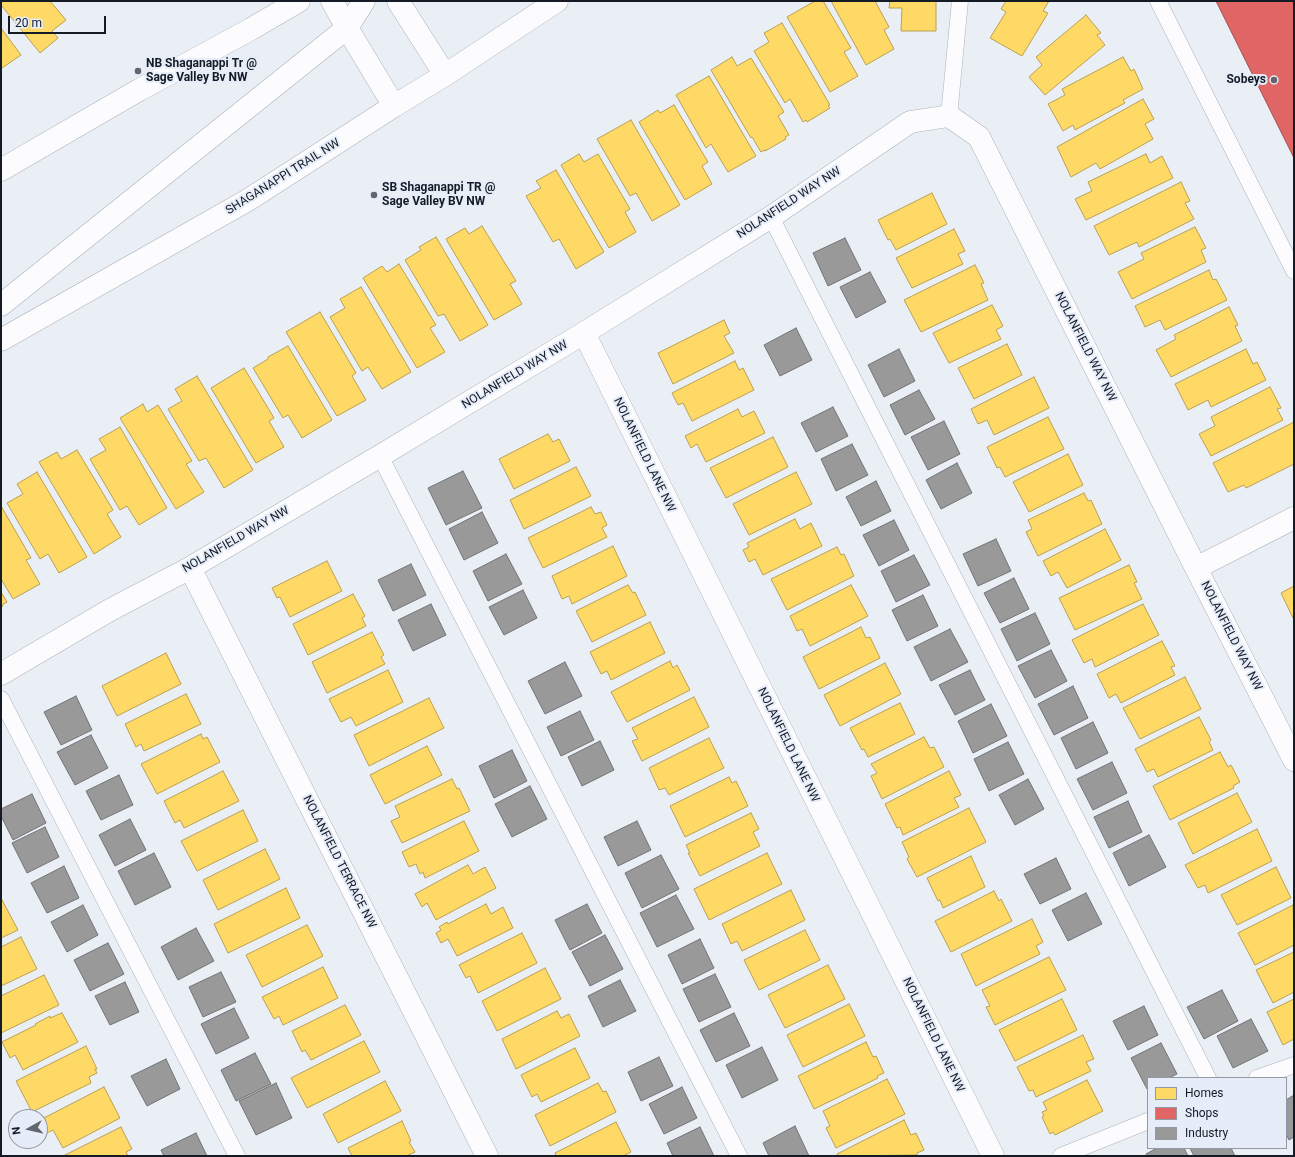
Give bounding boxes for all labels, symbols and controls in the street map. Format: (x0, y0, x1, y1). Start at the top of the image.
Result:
scale bar (10, 8, 108, 34)
text: 20 m (15, 16, 42, 30)
place label: NB Shaganappi Tr @ Sage Valley Bv NW (146, 57, 257, 85)
marker: NB Shaganappi Tr @ Sage Valley Bv NW (133, 66, 143, 76)
place label: Sobeys (1226, 73, 1266, 87)
marker: Sobeys (1269, 75, 1279, 85)
street label: SHAGANAPPI TRAIL NW (223, 136, 343, 218)
street label: NOLANFIELD WAY NW (734, 164, 844, 242)
place label: SB Shaganappi TR @ Sage Valley BV NW (382, 181, 496, 209)
marker: SB Shaganappi TR @ Sage Valley BV NW (369, 190, 379, 200)
street label: NOLANFIELD WAY NW (1051, 290, 1119, 404)
street label: NOLANFIELD WAY NW (459, 338, 571, 412)
street label: NOLANFIELD LANE NW (610, 395, 678, 515)
street label: NOLANFIELD WAY NW (180, 504, 292, 576)
street label: NOLANFIELD WAY NW (1197, 579, 1265, 693)
street label: NOLANFIELD LANE NW (754, 685, 822, 805)
street label: NOLANFIELD TERRACE NW (299, 793, 379, 931)
street label: NOLANFIELD LANE NW (899, 975, 967, 1095)
legend (1147, 1077, 1287, 1149)
text: Homes (1185, 1086, 1223, 1100)
text: Shops (1185, 1106, 1219, 1120)
north arrow (8, 1109, 48, 1149)
text: N (10, 1126, 24, 1135)
text: Industry (1185, 1126, 1228, 1140)

